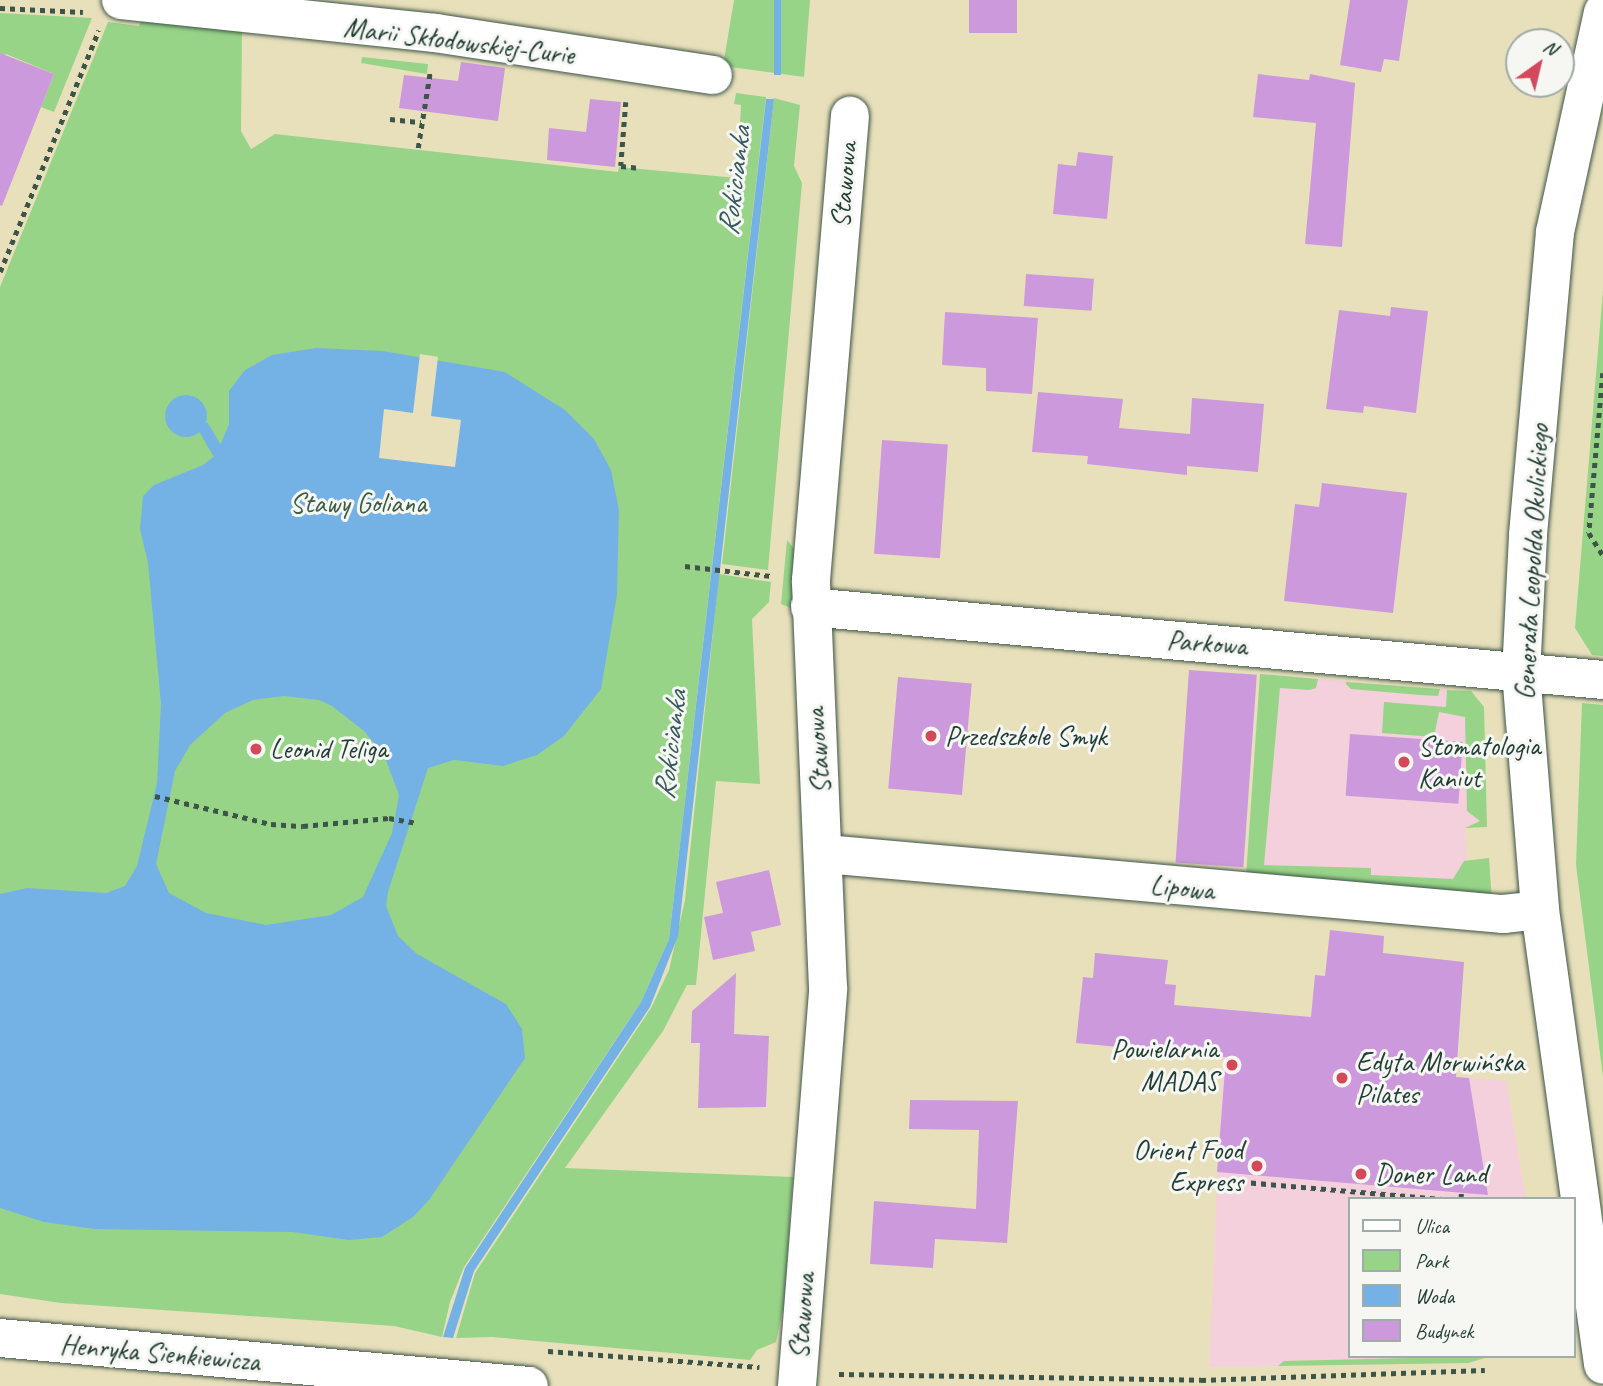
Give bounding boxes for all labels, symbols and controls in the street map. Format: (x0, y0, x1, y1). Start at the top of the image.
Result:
street label: Marii Skłodowskiej-Curie (342, 10, 576, 72)
north arrow (1505, 28, 1575, 98)
text: N (1539, 34, 1562, 60)
water label: Rokicianka (710, 125, 758, 237)
street label: Stawowa (824, 141, 864, 229)
street label: Generała Leopolda Okulickiego (1508, 423, 1556, 701)
park label: Stawy Goliana (290, 486, 426, 520)
street label: Parkowa (1166, 623, 1248, 663)
water label: Rokicianka (646, 689, 694, 801)
street label: Stawowa (798, 707, 838, 795)
place label: Przedszkole Smyk (945, 719, 1105, 753)
marker: Przedszkole Smyk (923, 728, 939, 744)
place label: Stomatologia Kaniut (1418, 729, 1540, 795)
place label: Leonid Teliga (270, 732, 388, 766)
marker: Leonid Teliga (248, 741, 264, 757)
marker: Stomatologia Kaniut (1396, 754, 1412, 770)
street label: Lipowa (1149, 868, 1215, 908)
place label: Powielarnia MADAS (1111, 1032, 1218, 1098)
place label: Edyta Morwińska Pilates (1356, 1045, 1524, 1111)
marker: Powielarnia MADAS (1224, 1057, 1240, 1073)
marker: Edyta Morwińska Pilates (1334, 1070, 1350, 1086)
place label: Orient Food Express (1133, 1133, 1243, 1199)
place label: Doner Land (1375, 1157, 1488, 1191)
marker: Orient Food Express (1249, 1158, 1265, 1174)
marker: Doner Land (1353, 1166, 1369, 1182)
legend (1348, 1197, 1575, 1358)
text: Ulica (1415, 1213, 1449, 1239)
text: Park (1415, 1248, 1448, 1274)
street label: Stawowa (782, 1272, 822, 1360)
text: Woda (1415, 1283, 1454, 1309)
text: Budynek (1415, 1318, 1473, 1344)
street label: Henryka Sienkiewicza (58, 1328, 262, 1378)

